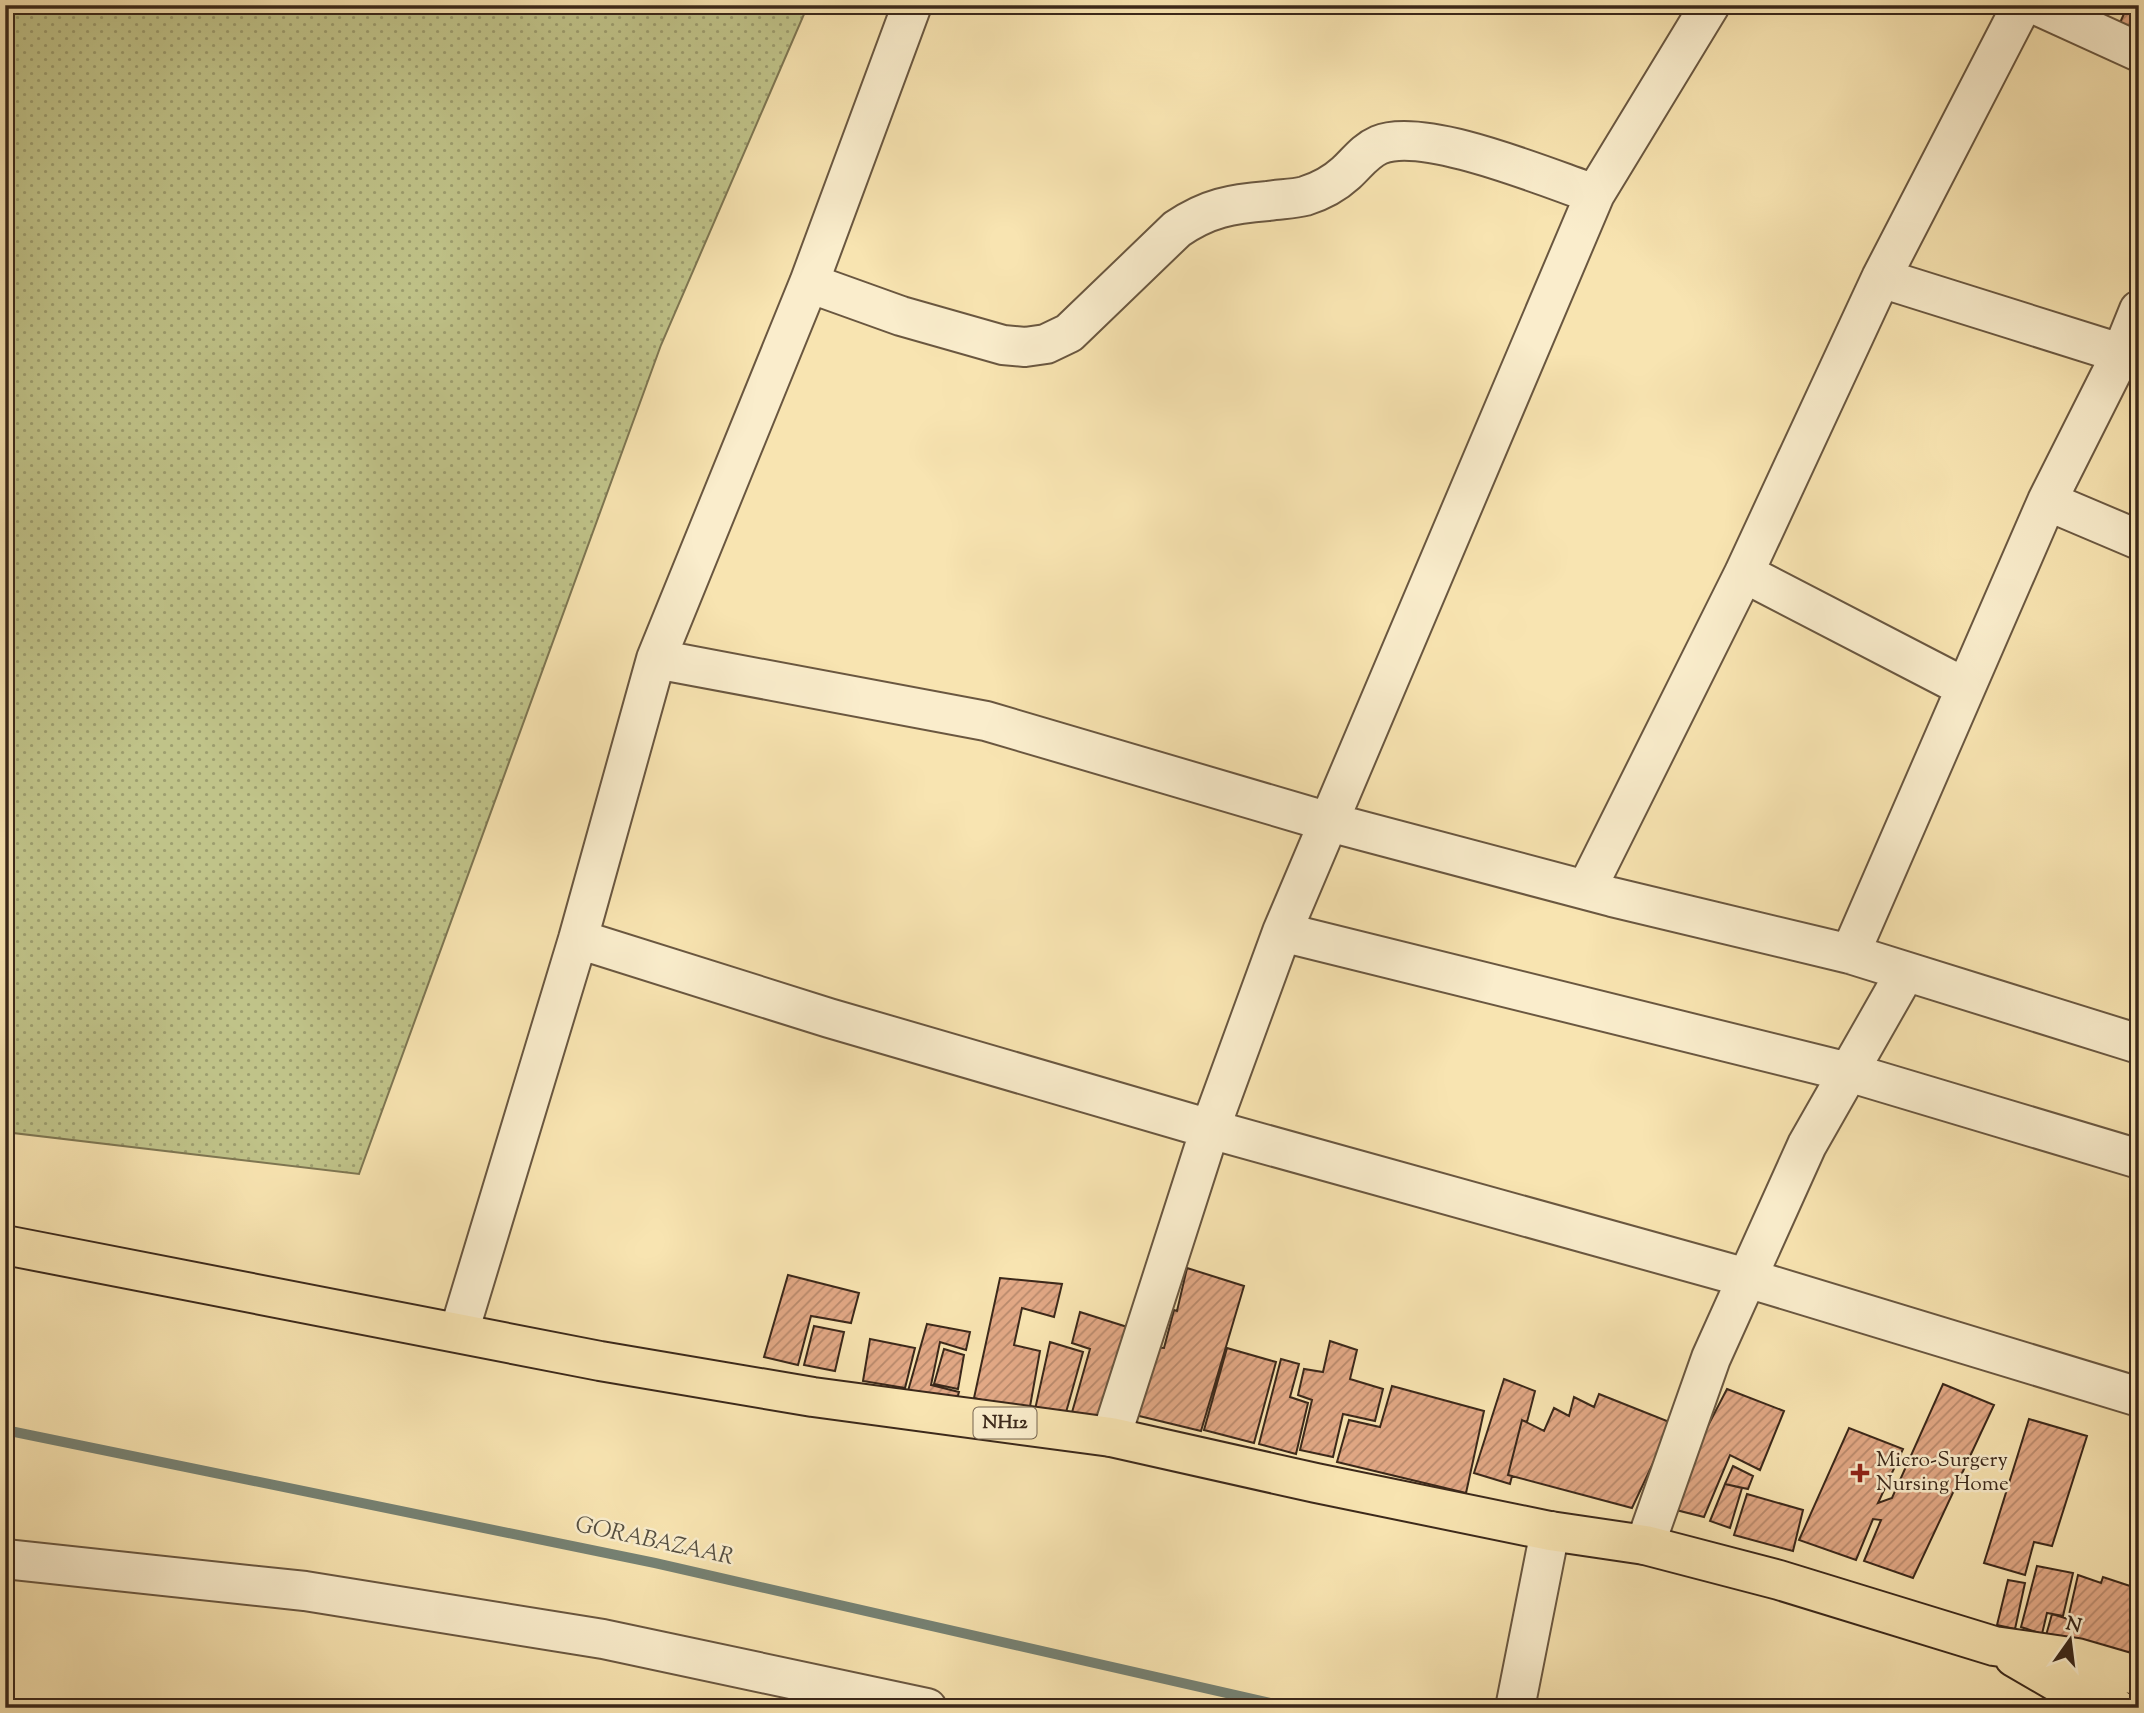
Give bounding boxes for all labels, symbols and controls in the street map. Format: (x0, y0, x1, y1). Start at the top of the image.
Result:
road number: NH12 (974, 1408, 1036, 1438)
place label: Micro-Surgery Nursing Home (1876, 1446, 2009, 1500)
marker: Micro-Surgery Nursing Home (1850, 1463, 1870, 1483)
water label: GORABAZAAR (572, 1509, 736, 1575)
north arrow (2036, 1604, 2106, 1674)
text: N (2063, 1611, 2084, 1641)

